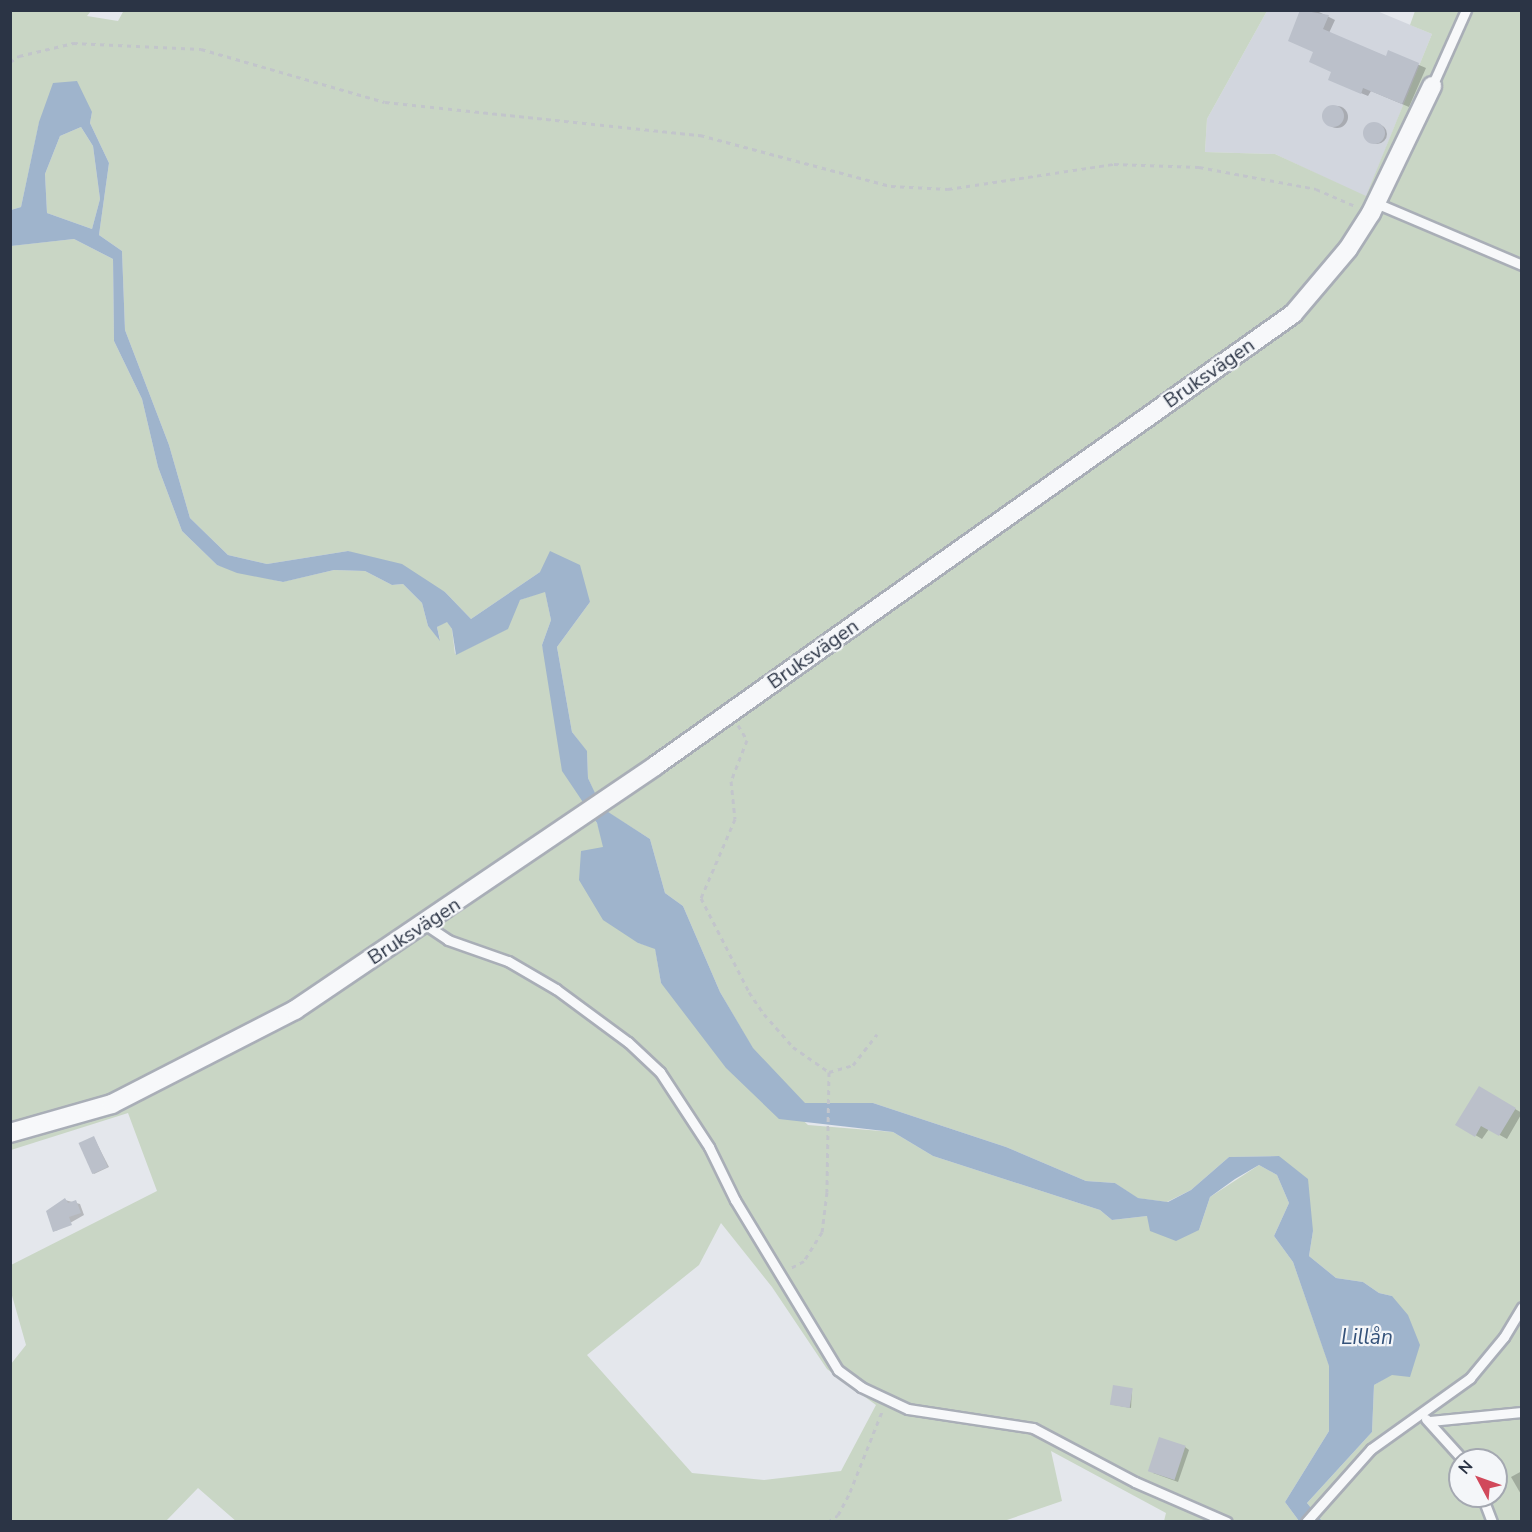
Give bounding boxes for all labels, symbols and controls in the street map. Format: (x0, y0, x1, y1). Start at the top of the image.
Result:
street label: Bruksvägen (1159, 333, 1259, 413)
street label: Bruksvägen (763, 614, 863, 694)
street label: Bruksvägen (363, 892, 465, 970)
water label: Lillån (1341, 1324, 1393, 1350)
north arrow (1448, 1448, 1508, 1508)
text: N (1454, 1456, 1478, 1479)

